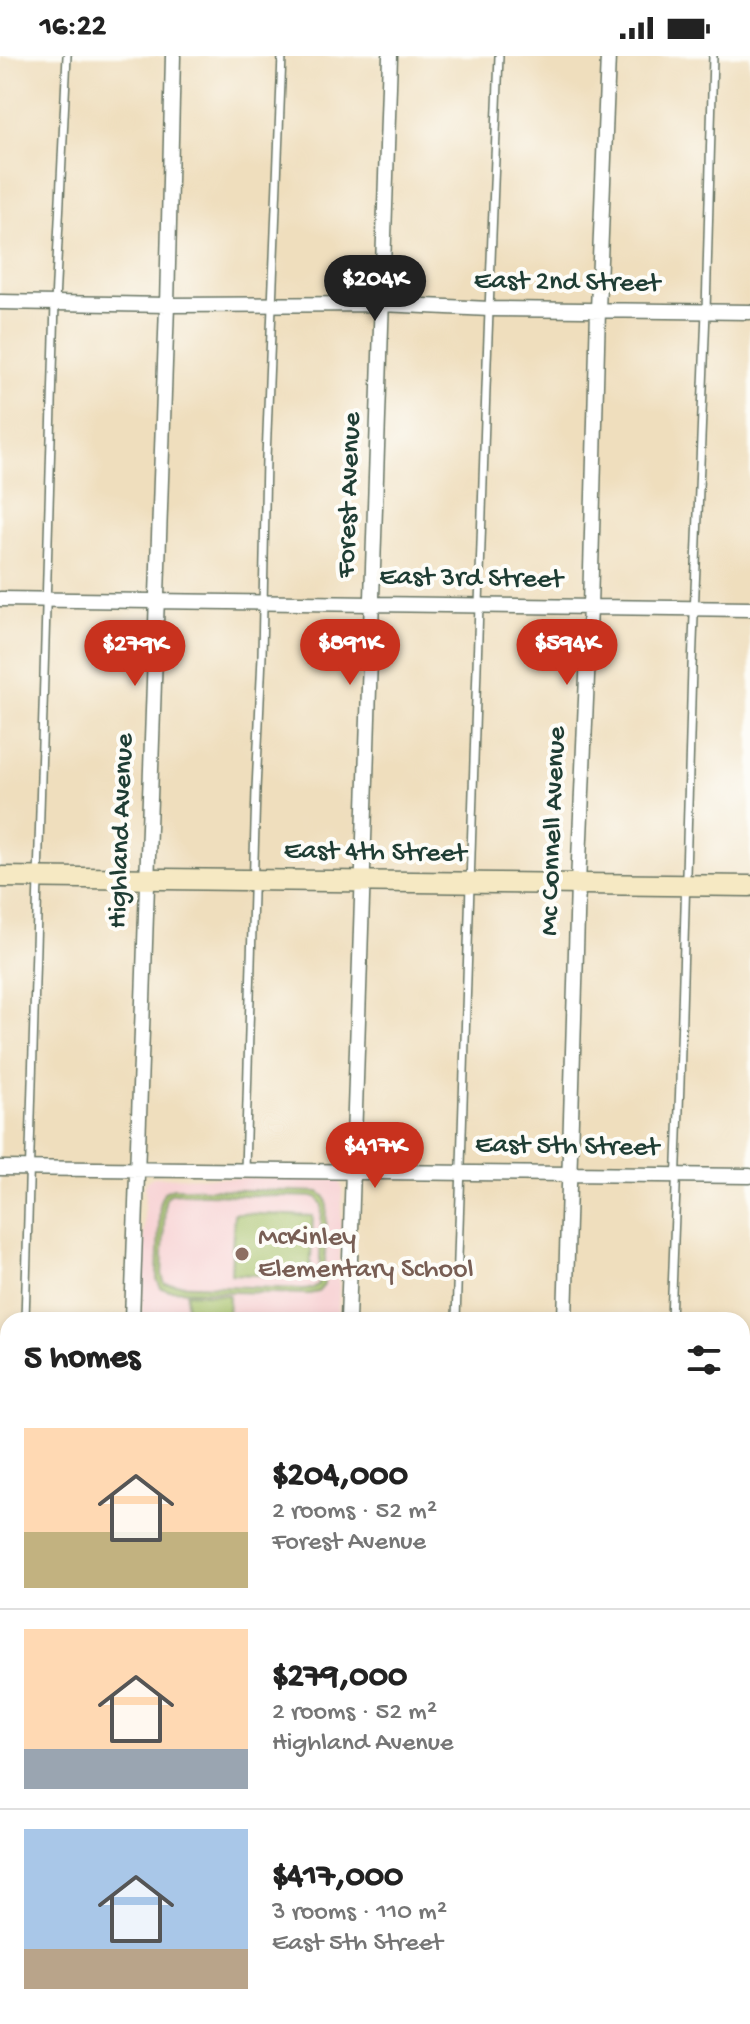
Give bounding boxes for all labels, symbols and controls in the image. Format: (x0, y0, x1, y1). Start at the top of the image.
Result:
text: 16:22 (40, 11, 106, 46)
pin: $204K (319, 255, 431, 323)
text: $204K (342, 265, 408, 296)
street label: East 2nd Street (474, 265, 663, 301)
street label: Forest Avenue (331, 411, 369, 579)
street label: East 3rd Street (379, 561, 566, 597)
pin: $891K (294, 619, 406, 687)
pin: $594K (511, 619, 623, 687)
pin: $279K (79, 620, 191, 688)
text: $891K (318, 629, 382, 660)
text: $594K (535, 629, 600, 660)
text: $279K (102, 630, 168, 661)
street label: Mc Connell Avenue (534, 725, 574, 936)
street label: Highland Avenue (102, 732, 142, 929)
street label: East 4th Street (284, 835, 469, 871)
pin: $417K (319, 1122, 431, 1190)
street label: East 5th Street (475, 1129, 662, 1165)
text: $417K (344, 1132, 406, 1163)
place label: McKinley Elementary School (258, 1222, 474, 1287)
marker: McKinley Elementary School (233, 1245, 251, 1263)
icon: filters (682, 1338, 726, 1382)
text: 5 homes (24, 1340, 140, 1380)
text: $204,000 (272, 1457, 408, 1497)
icon: home (88, 1460, 184, 1556)
text: 2 rooms · 52 m² (272, 1497, 437, 1528)
text: Forest Avenue (272, 1528, 426, 1559)
text: $279,000 (272, 1658, 407, 1698)
icon: home (88, 1661, 184, 1757)
text: 2 rooms · 52 m² (272, 1698, 437, 1729)
text: Highland Avenue (272, 1729, 453, 1760)
text: $417,000 (272, 1858, 403, 1898)
icon: home (88, 1861, 184, 1957)
text: 3 rooms · 110 m² (272, 1898, 447, 1929)
text: East 5th Street (272, 1929, 443, 1960)

